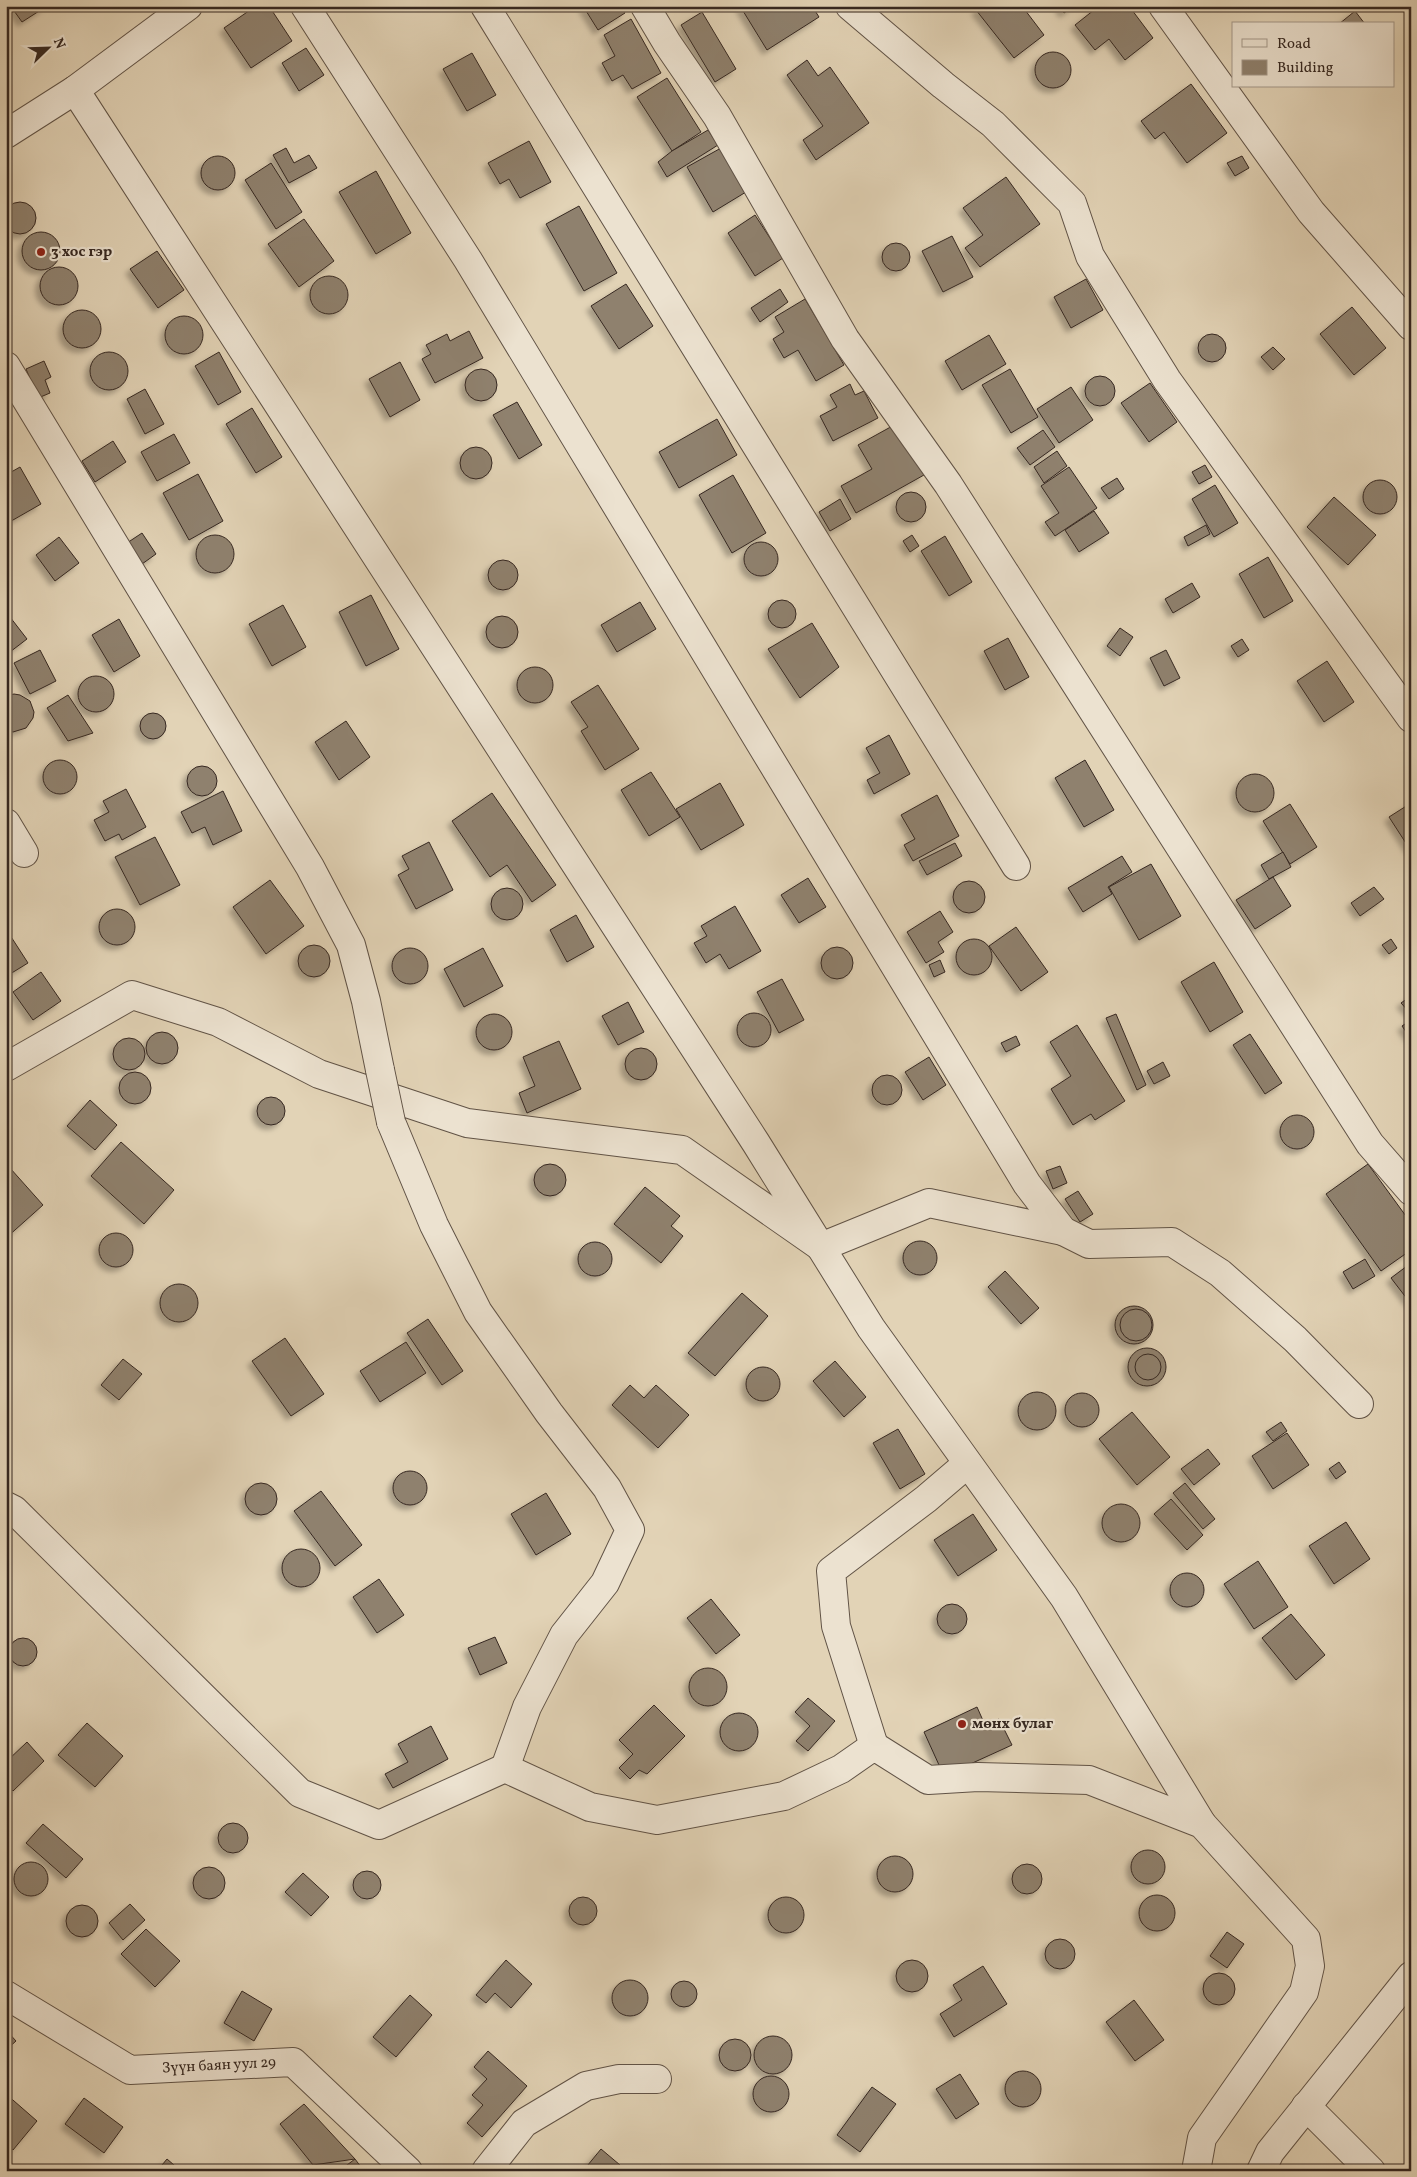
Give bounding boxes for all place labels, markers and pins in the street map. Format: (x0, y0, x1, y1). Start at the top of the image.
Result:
place label: 3 хос гэр (51, 242, 112, 263)
marker: 3 хос гэр (35, 246, 47, 258)
place label: мөнх булаг (972, 1714, 1054, 1735)
marker: мөнх булаг (956, 1718, 968, 1730)

